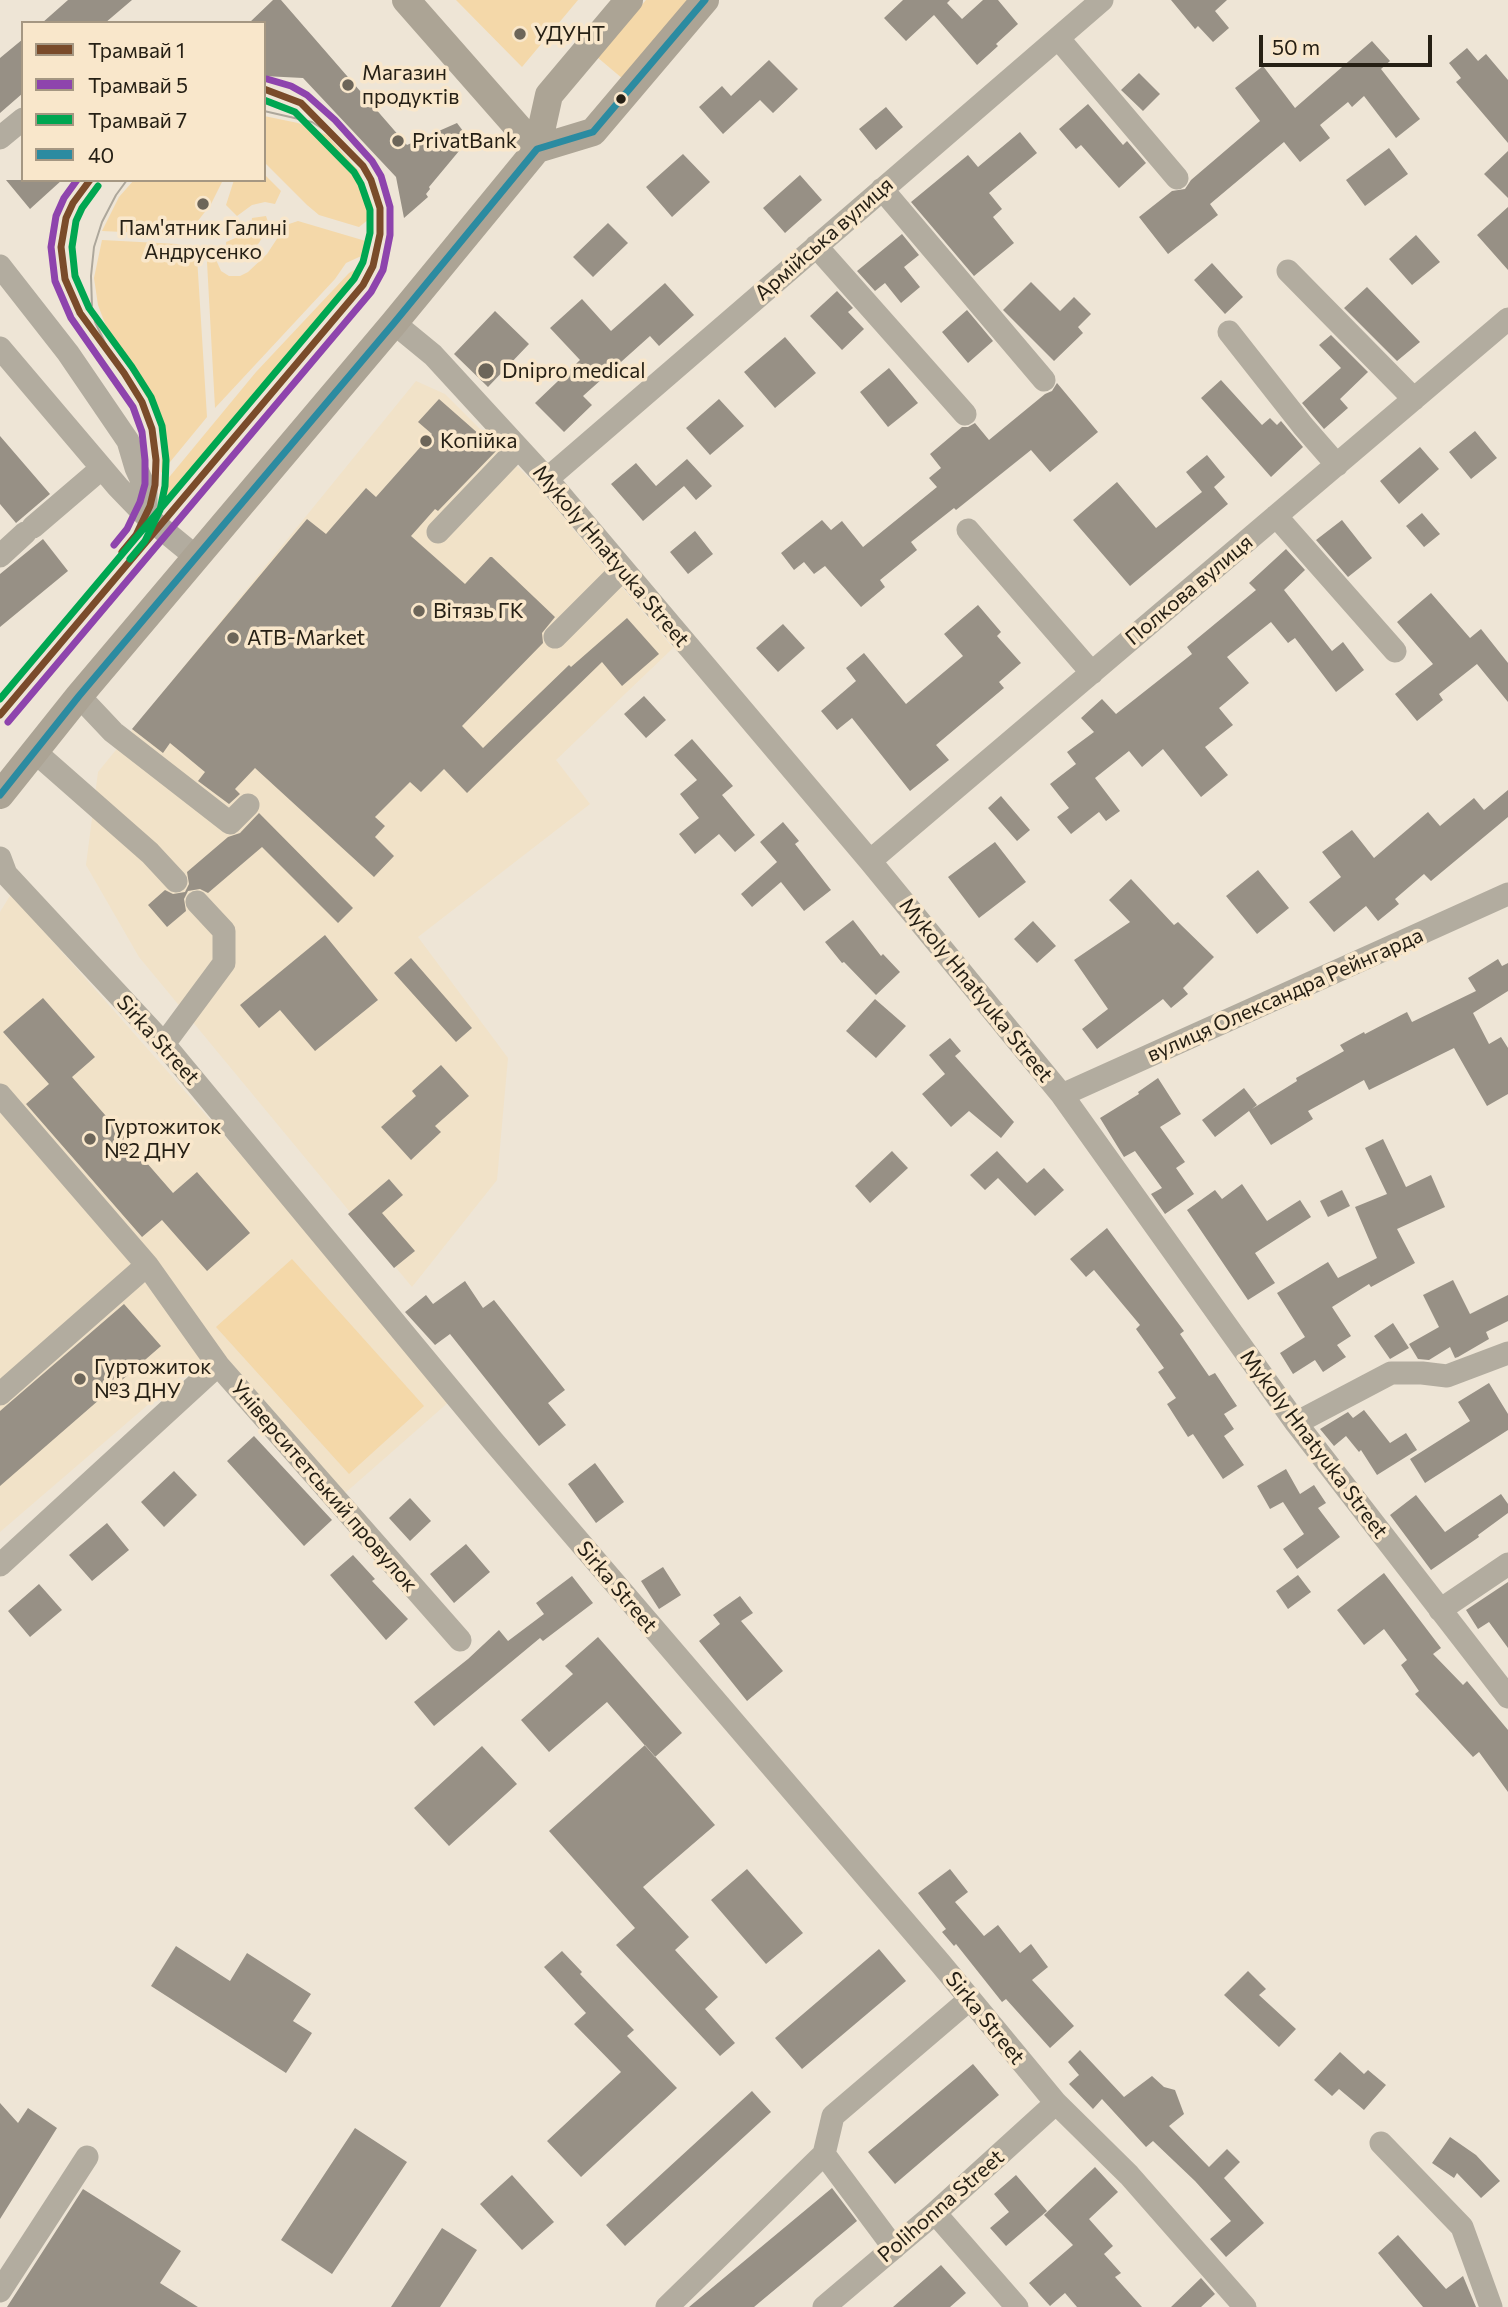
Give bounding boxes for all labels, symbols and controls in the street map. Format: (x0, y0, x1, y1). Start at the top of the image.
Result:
legend (21, 21, 266, 182)
place label: УДУНТ (534, 21, 605, 47)
scale bar (1263, 21, 1436, 65)
marker: УДУНТ (512, 26, 528, 42)
text: 50 m (1272, 34, 1320, 59)
text: Трамвай 1 (88, 37, 185, 62)
place label: Магазин продуктів (362, 60, 459, 110)
text: Трамвай 5 (88, 72, 188, 97)
marker: Магазин продуктів (340, 77, 356, 93)
unlabelled marker (614, 92, 628, 106)
text: Трамвай 7 (88, 107, 187, 132)
place label: PrivatBank (412, 128, 517, 154)
marker: PrivatBank (390, 133, 406, 149)
text: 40 (88, 142, 114, 167)
street label: Армійська вулиця (750, 172, 898, 306)
marker: Пам'ятник Галині Андрусенко (195, 196, 211, 212)
place label: Пам'ятник Галині Андрусенко (119, 215, 287, 265)
place label: Dnipro medical (502, 358, 646, 384)
marker: Dnipro medical (476, 361, 496, 381)
place label: Копійка (440, 428, 517, 454)
marker: Копійка (418, 433, 434, 449)
street label: Mykoly Hnatyuka Street (528, 460, 694, 652)
street label: Полкова вулиця (1120, 529, 1258, 651)
place label: Вітязь ГК (433, 598, 524, 624)
marker: Вітязь ГК (411, 603, 427, 619)
place label: ATB-Market (247, 625, 365, 651)
marker: ATB-Market (225, 630, 241, 646)
street label: Mykoly Hnatyuka Street (894, 893, 1058, 1087)
street label: вулиця Олександра Рейнгарда (1143, 923, 1427, 1067)
street label: Sirka Street (111, 990, 205, 1090)
place label: Гуртожиток №2 ДНУ (104, 1114, 222, 1164)
marker: Гуртожиток №2 ДНУ (82, 1131, 98, 1147)
street label: Mykoly Hnatyuka Street (1235, 1345, 1393, 1543)
place label: Гуртожиток №3 ДНУ (94, 1354, 212, 1404)
marker: Гуртожиток №3 ДНУ (72, 1371, 88, 1387)
street label: Університетський провулок (225, 1375, 423, 1597)
street label: Sirka Street (571, 1536, 663, 1638)
street label: Sirka Street (940, 1967, 1030, 2069)
street label: Polihonna Street (873, 2144, 1009, 2268)

